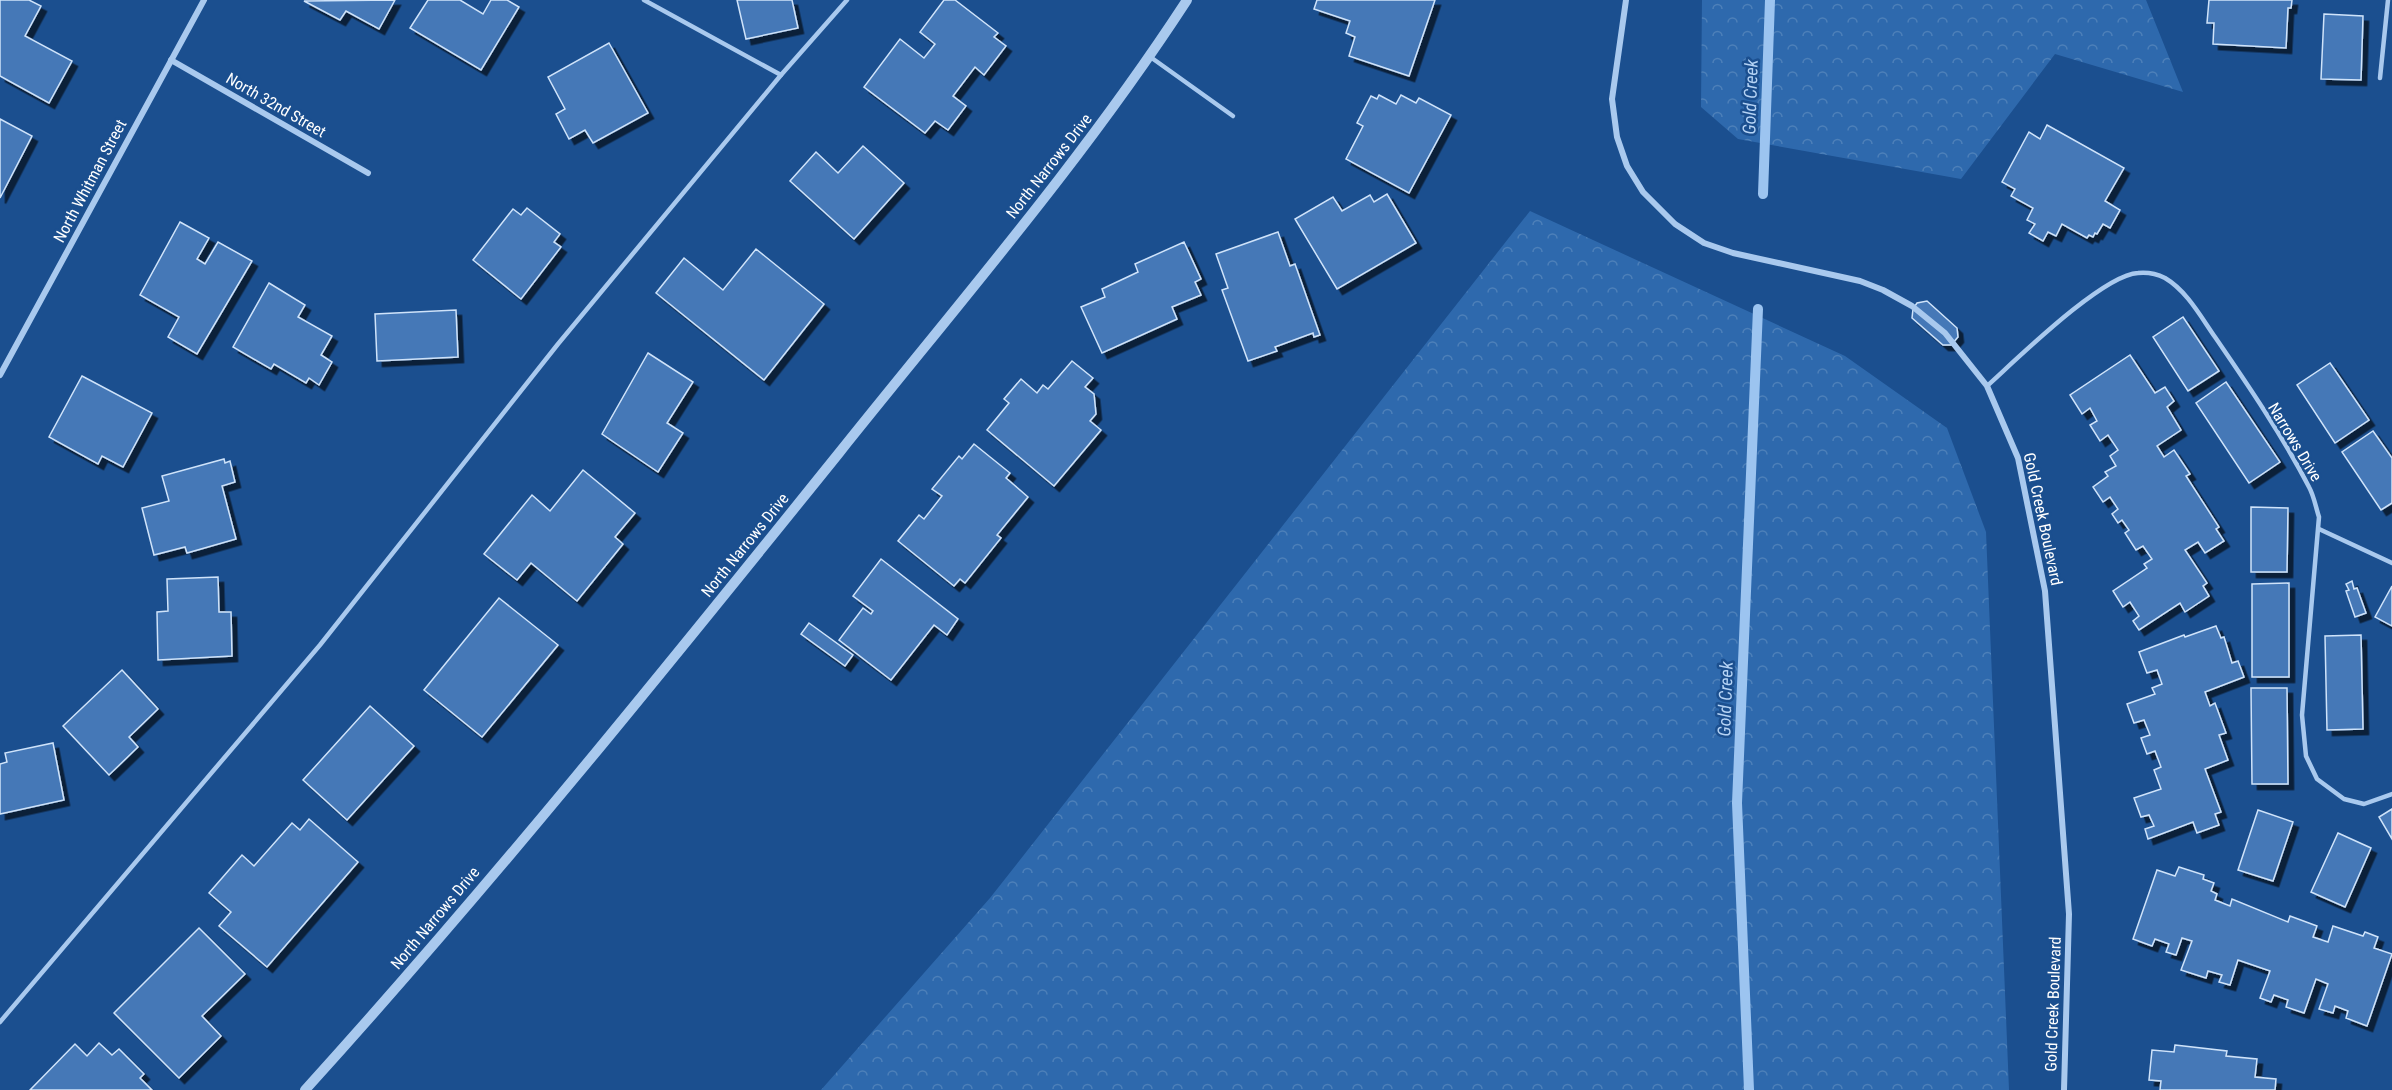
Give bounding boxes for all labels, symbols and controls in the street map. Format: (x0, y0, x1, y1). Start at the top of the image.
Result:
water label: Gold Creek (1738, 58, 1762, 135)
street label: North 32nd Street (223, 69, 329, 141)
street label: North Narrows Drive (1002, 110, 1096, 222)
street label: North Whitman Street (50, 116, 131, 246)
street label: Narrows Drive (2264, 399, 2326, 485)
street label: Gold Creek Boulevard (2020, 451, 2066, 587)
street label: North Narrows Drive (697, 489, 793, 601)
water label: Gold Creek (1713, 660, 1737, 737)
street label: North Narrows Drive (387, 863, 483, 973)
street label: Gold Creek Boulevard (2041, 936, 2065, 1072)

